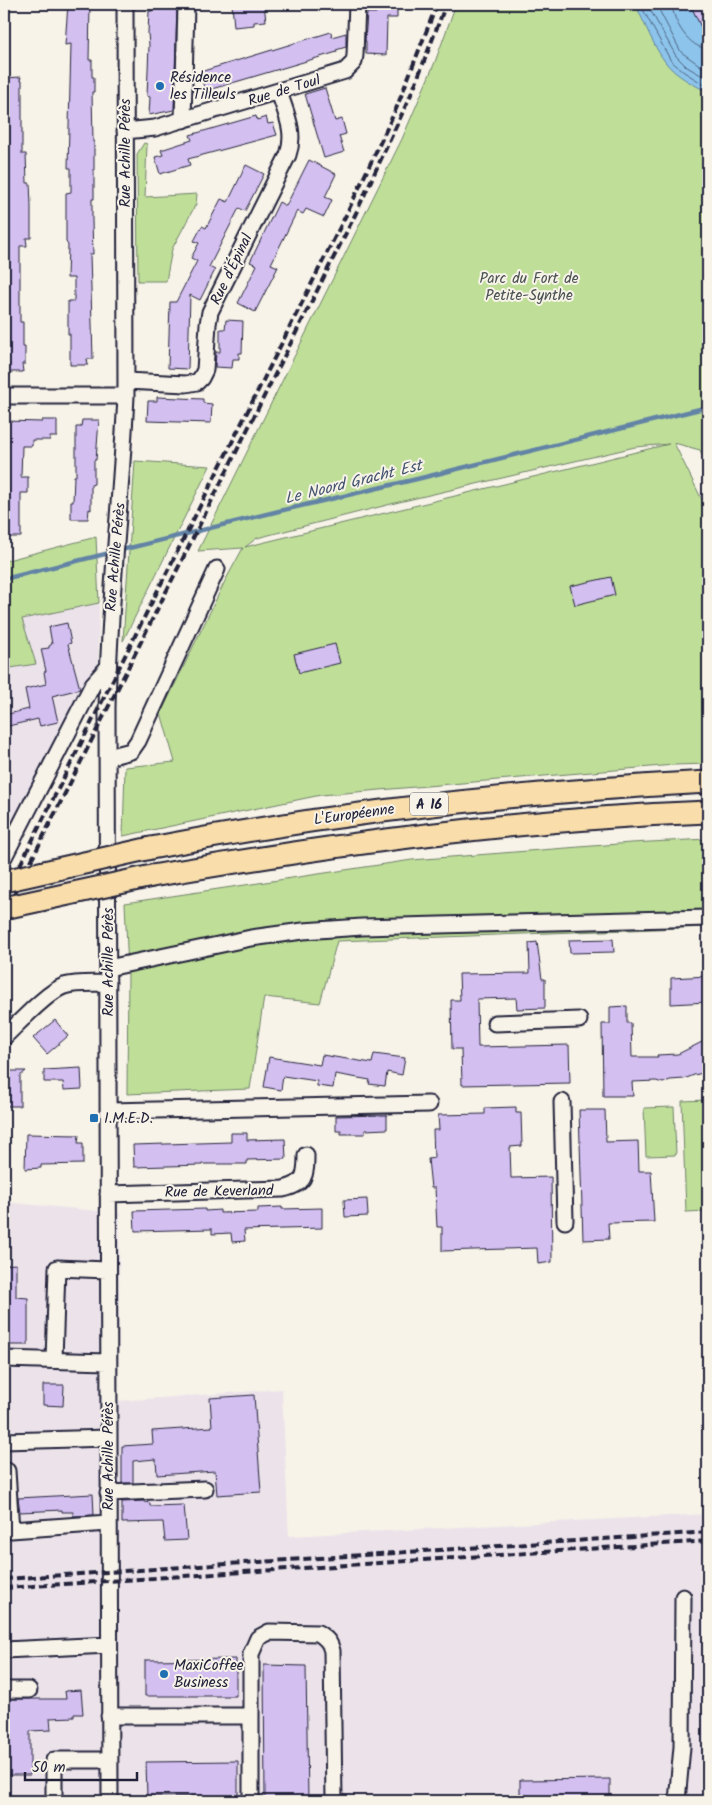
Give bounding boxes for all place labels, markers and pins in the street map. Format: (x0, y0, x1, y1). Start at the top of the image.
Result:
place label: Résidence les Tilleuls (170, 66, 236, 107)
marker: Résidence les Tilleuls (154, 80, 166, 92)
place label: I.M.E.D. (104, 1107, 153, 1131)
marker: I.M.E.D. (88, 1112, 100, 1124)
place label: MaxiCoffee Business (174, 1654, 244, 1695)
marker: MaxiCoffee Business (158, 1668, 170, 1680)

